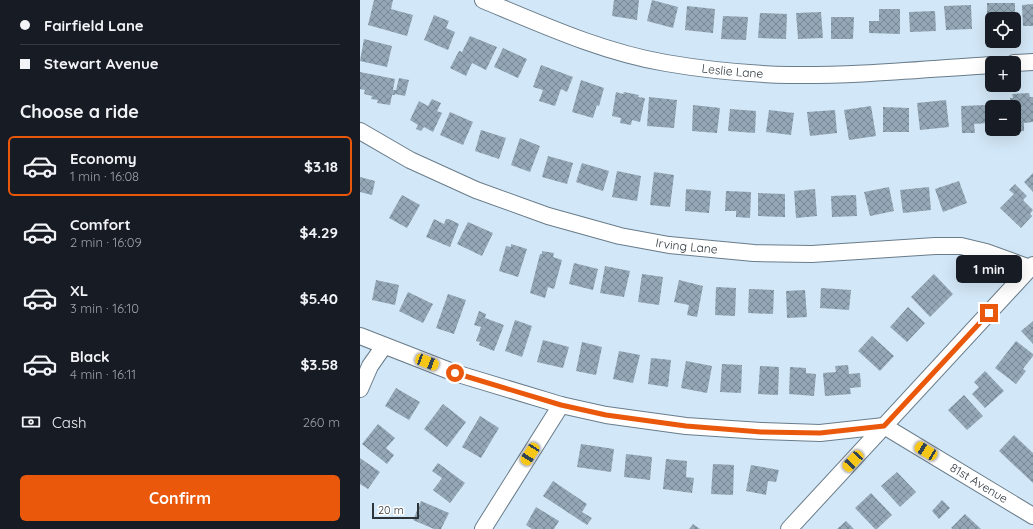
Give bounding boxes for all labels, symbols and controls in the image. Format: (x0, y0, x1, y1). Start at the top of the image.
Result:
map controls (985, 12, 1021, 136)
button: locate (985, 12, 1021, 48)
text: Fairfield Lane (44, 16, 144, 35)
text: Stewart Avenue (44, 54, 159, 73)
button: + (985, 56, 1021, 92)
street label: Leslie Lane (701, 60, 764, 81)
text: Choose a ride (20, 100, 139, 123)
button: − (985, 100, 1021, 136)
icon: car (22, 148, 58, 184)
text: Economy (70, 149, 137, 168)
text: $3.18 (304, 157, 338, 176)
text: 1 min · 16:08 (70, 168, 139, 184)
icon: car (22, 214, 58, 250)
text: Comfort (70, 215, 131, 234)
text: $4.29 (299, 223, 338, 242)
text: 2 min · 16:09 (70, 234, 142, 250)
street label: Irving Lane (654, 235, 719, 257)
callout: 1 min (956, 255, 1022, 283)
text: 1 min (973, 261, 1005, 277)
icon: car (22, 280, 58, 316)
text: XL (70, 281, 88, 300)
text: $5.40 (300, 289, 338, 308)
text: 3 min · 16:10 (70, 300, 139, 316)
route end (980, 304, 998, 322)
icon: car (22, 346, 58, 382)
text: Black (70, 347, 110, 366)
car (414, 352, 440, 372)
text: $3.58 (300, 355, 338, 374)
route start (446, 364, 464, 382)
text: 4 min · 16:11 (70, 366, 136, 382)
icon: cash (20, 411, 42, 433)
text: Cash (52, 413, 86, 432)
text: 260 m (303, 414, 340, 430)
car (913, 440, 939, 462)
car (518, 441, 542, 467)
car (840, 448, 866, 474)
street label: 81st Avenue (947, 460, 1011, 506)
button: Confirm (20, 475, 340, 521)
scale bar (372, 501, 419, 520)
text: 20 m (378, 503, 404, 517)

